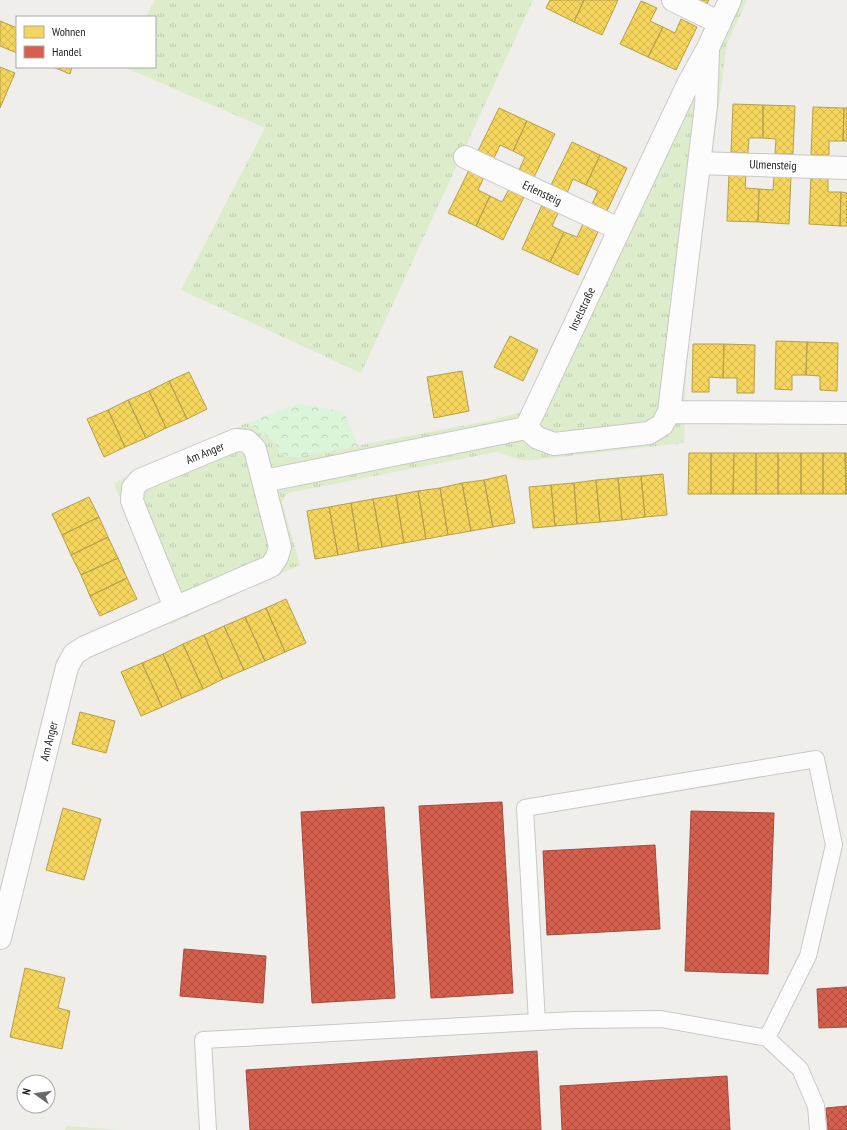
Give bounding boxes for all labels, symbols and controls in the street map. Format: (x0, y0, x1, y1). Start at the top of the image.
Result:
legend (16, 16, 156, 68)
text: Wohnen (52, 24, 86, 39)
text: Handel (52, 44, 82, 59)
street label: Ulmensteig (749, 156, 797, 173)
street label: Erlensteig (520, 177, 564, 208)
street label: Inselstraße (565, 285, 598, 333)
street label: Am Anger (183, 438, 227, 467)
street label: Am Anger (36, 719, 61, 762)
north arrow (16, 1074, 56, 1114)
text: N (19, 1087, 34, 1096)

